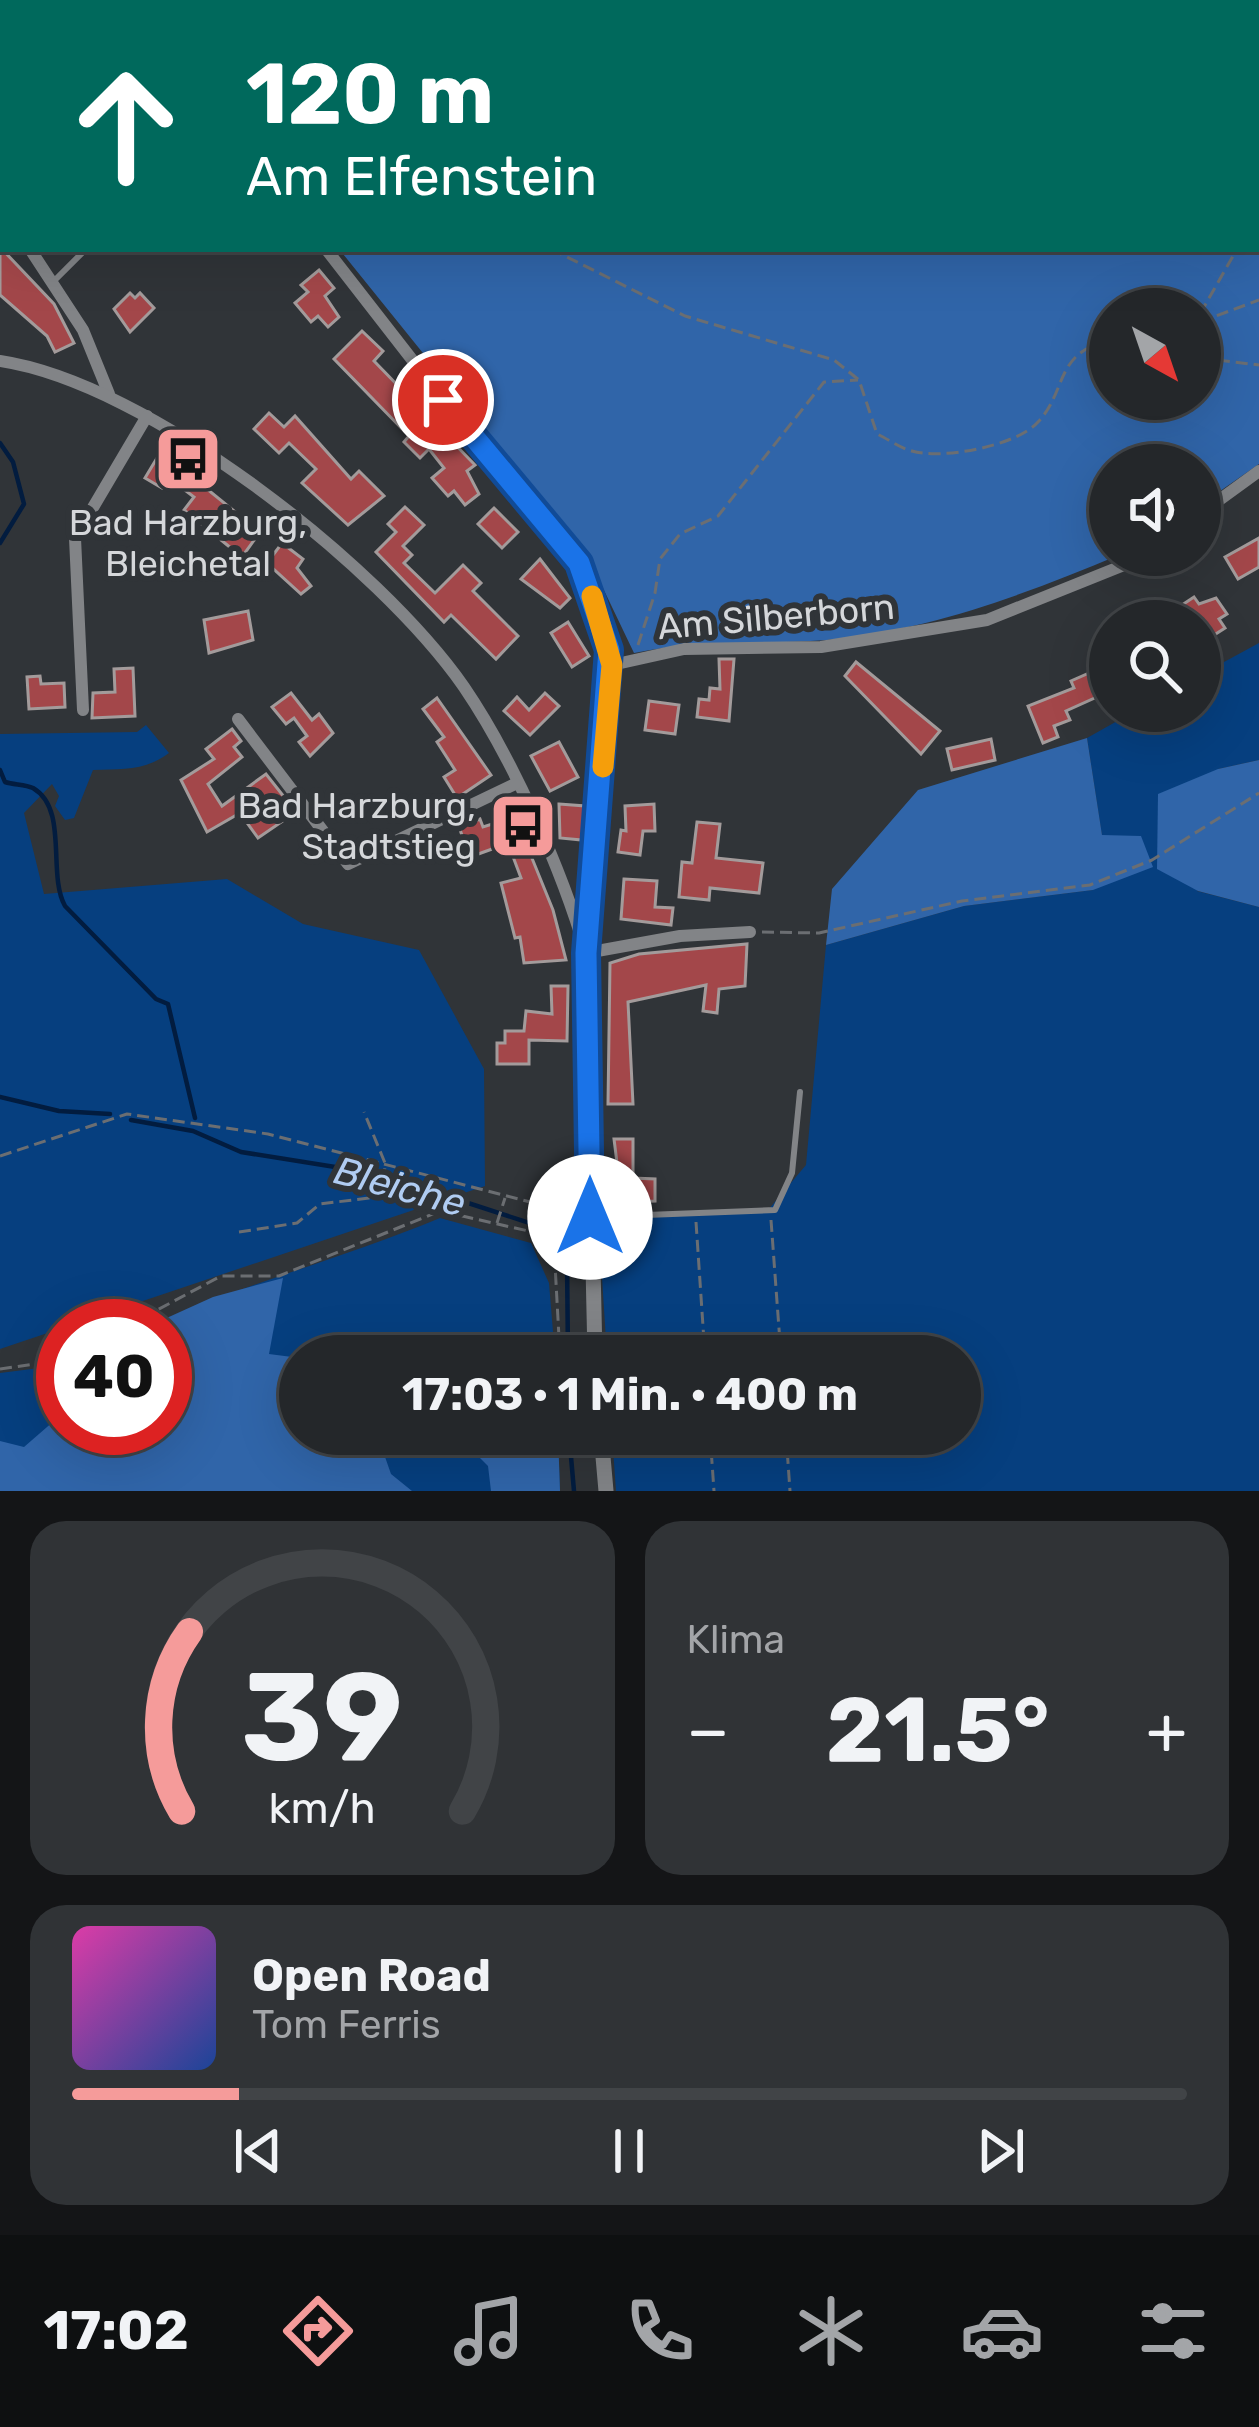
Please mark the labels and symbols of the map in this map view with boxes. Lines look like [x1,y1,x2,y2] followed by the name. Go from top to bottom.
[1089,288,1221,420] north arrow
[392,349,494,451] pin
[153,424,223,494] bus stop icon: Bad Harzburg, Bleichetal
[69,501,307,585] place label: Bad Harzburg, Bleichetal
[656,585,896,648] street label: Am Silberborn
[237,784,476,868] place label: Bad Harzburg, Stadtstieg
[488,791,558,861] bus stop icon: Bad Harzburg, Stadtstieg
[329,1147,471,1227] water label: Bleiche
[527,1154,653,1280] position arrow
[36,1299,192,1455] speed limit sign: 40

